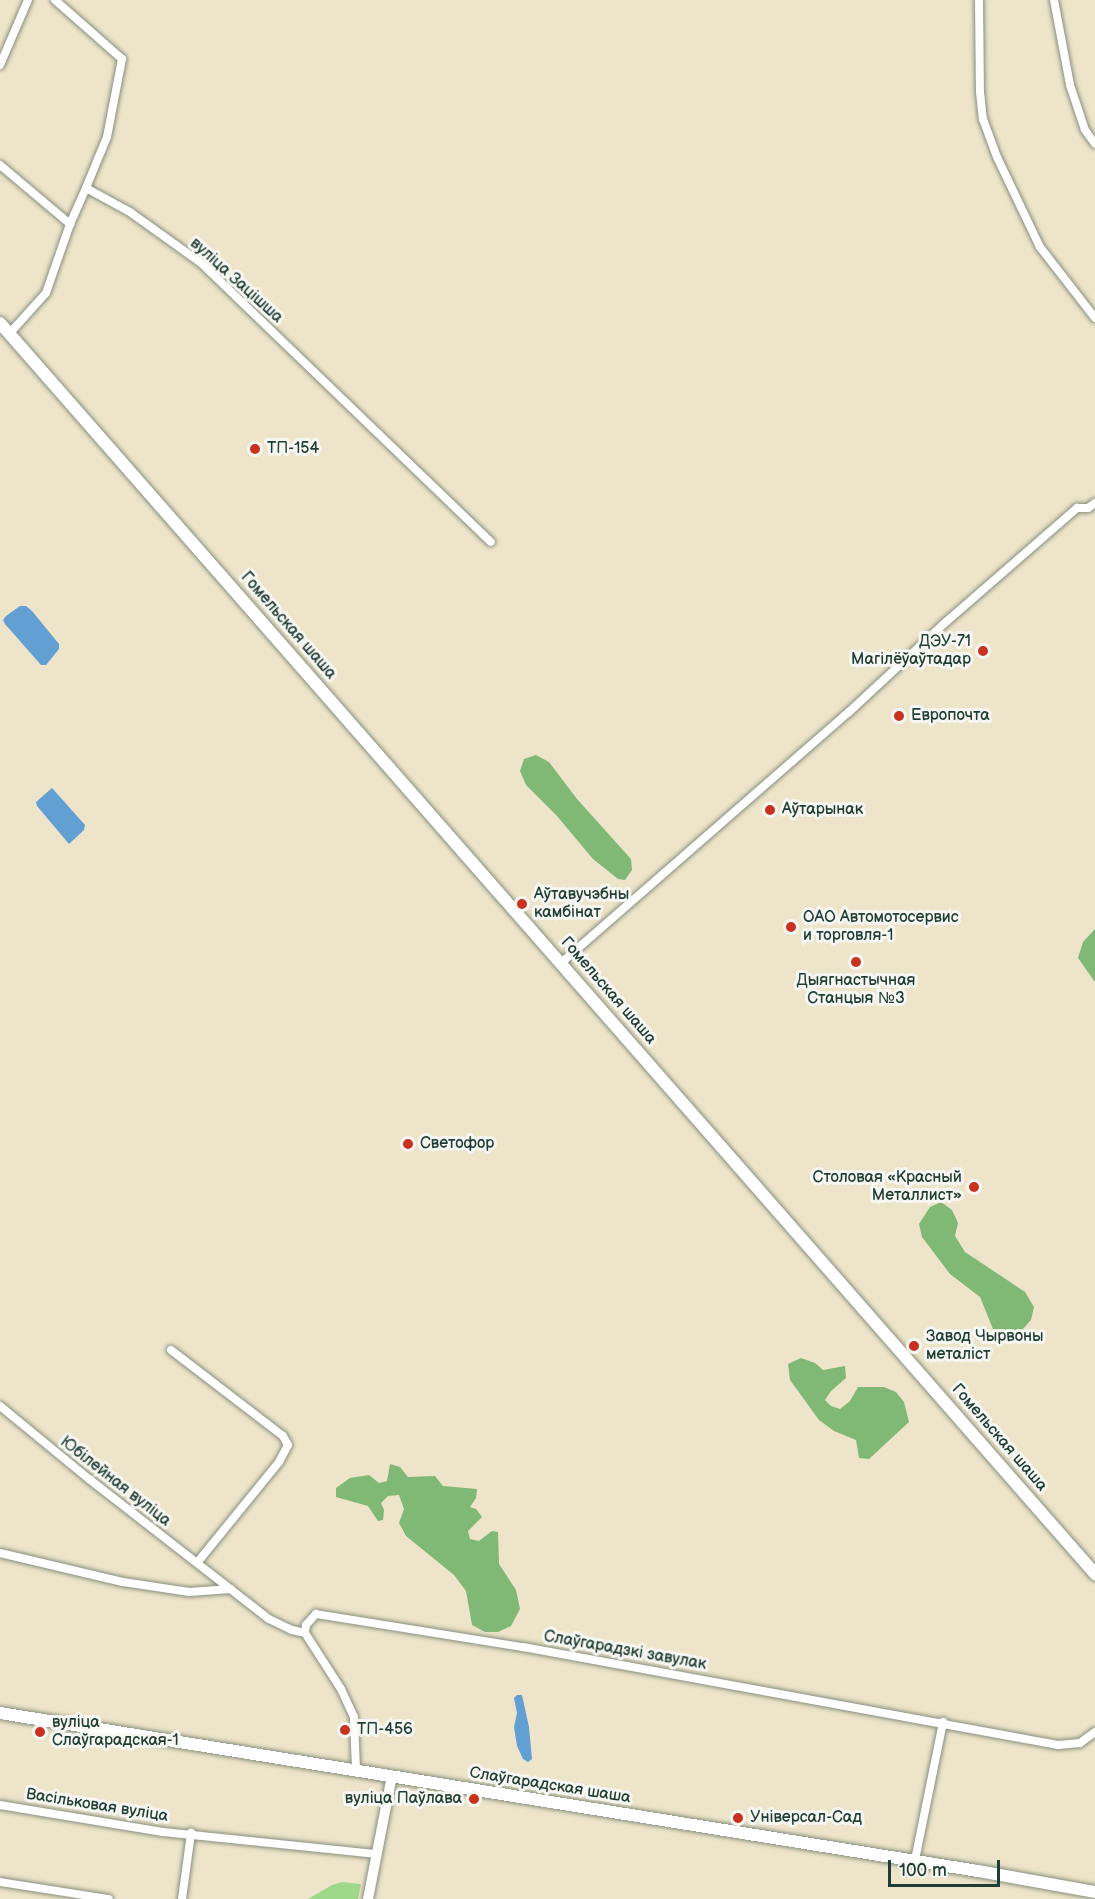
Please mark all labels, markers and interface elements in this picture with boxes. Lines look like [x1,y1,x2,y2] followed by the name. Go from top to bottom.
[186,234,286,328] street label: вуліца Зацішша
[267,439,319,459] place label: ТП-154
[248,442,262,456] marker: ТП-154
[236,568,340,684] street label: Гомельская шаша
[851,632,971,670] place label: ДЭУ-71 Магілёўаўтадар
[976,644,990,658] marker: ДЭУ-71 Магілёўаўтадар
[911,706,990,726] place label: Европочта
[892,709,906,723] marker: Европочта
[782,800,863,820] place label: Аўтарынак
[763,803,777,817] marker: Аўтарынак
[534,885,629,923] place label: Аўтавучэбны камбінат
[515,897,529,911] marker: Аўтавучэбны камбінат
[803,908,959,946] place label: ОАО Автомотосервис и торговля-1
[784,920,798,934] marker: ОАО Автомотосервис и торговля-1
[556,933,660,1049] street label: Гомельская шаша
[849,955,863,969] marker: Дыягнастычная Станцыя №3
[797,971,915,1009] place label: Дыягнастычная Станцыя №3
[420,1134,494,1154] place label: Светофор
[401,1137,415,1151] marker: Светофор
[813,1168,962,1206] place label: Столовая «Красный Металлист»
[967,1180,981,1194] marker: Столовая «Красный Металлист»
[926,1327,1044,1365] place label: Завод Чырвоны металіст
[907,1339,921,1353] marker: Завод Чырвоны металіст
[947,1380,1051,1496] street label: Гомельская шаша
[56,1433,174,1531] street label: Юбілейная вуліца
[542,1627,708,1675] street label: Слаўгарадзкі завулак
[52,1713,179,1751] place label: вуліца Слаўгарадская-1
[357,1720,413,1740] place label: ТП-456
[338,1723,352,1737] marker: ТП-456
[33,1725,47,1739] marker: вуліца Слаўгарадская-1
[468,1764,632,1808] street label: Слаўгарадская шаша
[25,1785,169,1827] street label: Васільковая вуліца
[345,1789,462,1809] place label: вуліца Паўлава
[467,1792,481,1806] marker: вуліца Паўлава
[750,1808,862,1828] place label: Універсал-Сад
[731,1811,745,1825] marker: Універсал-Сад
[891,1848,1004,1886] scale bar
[899,1860,947,1881] text: 100 m

